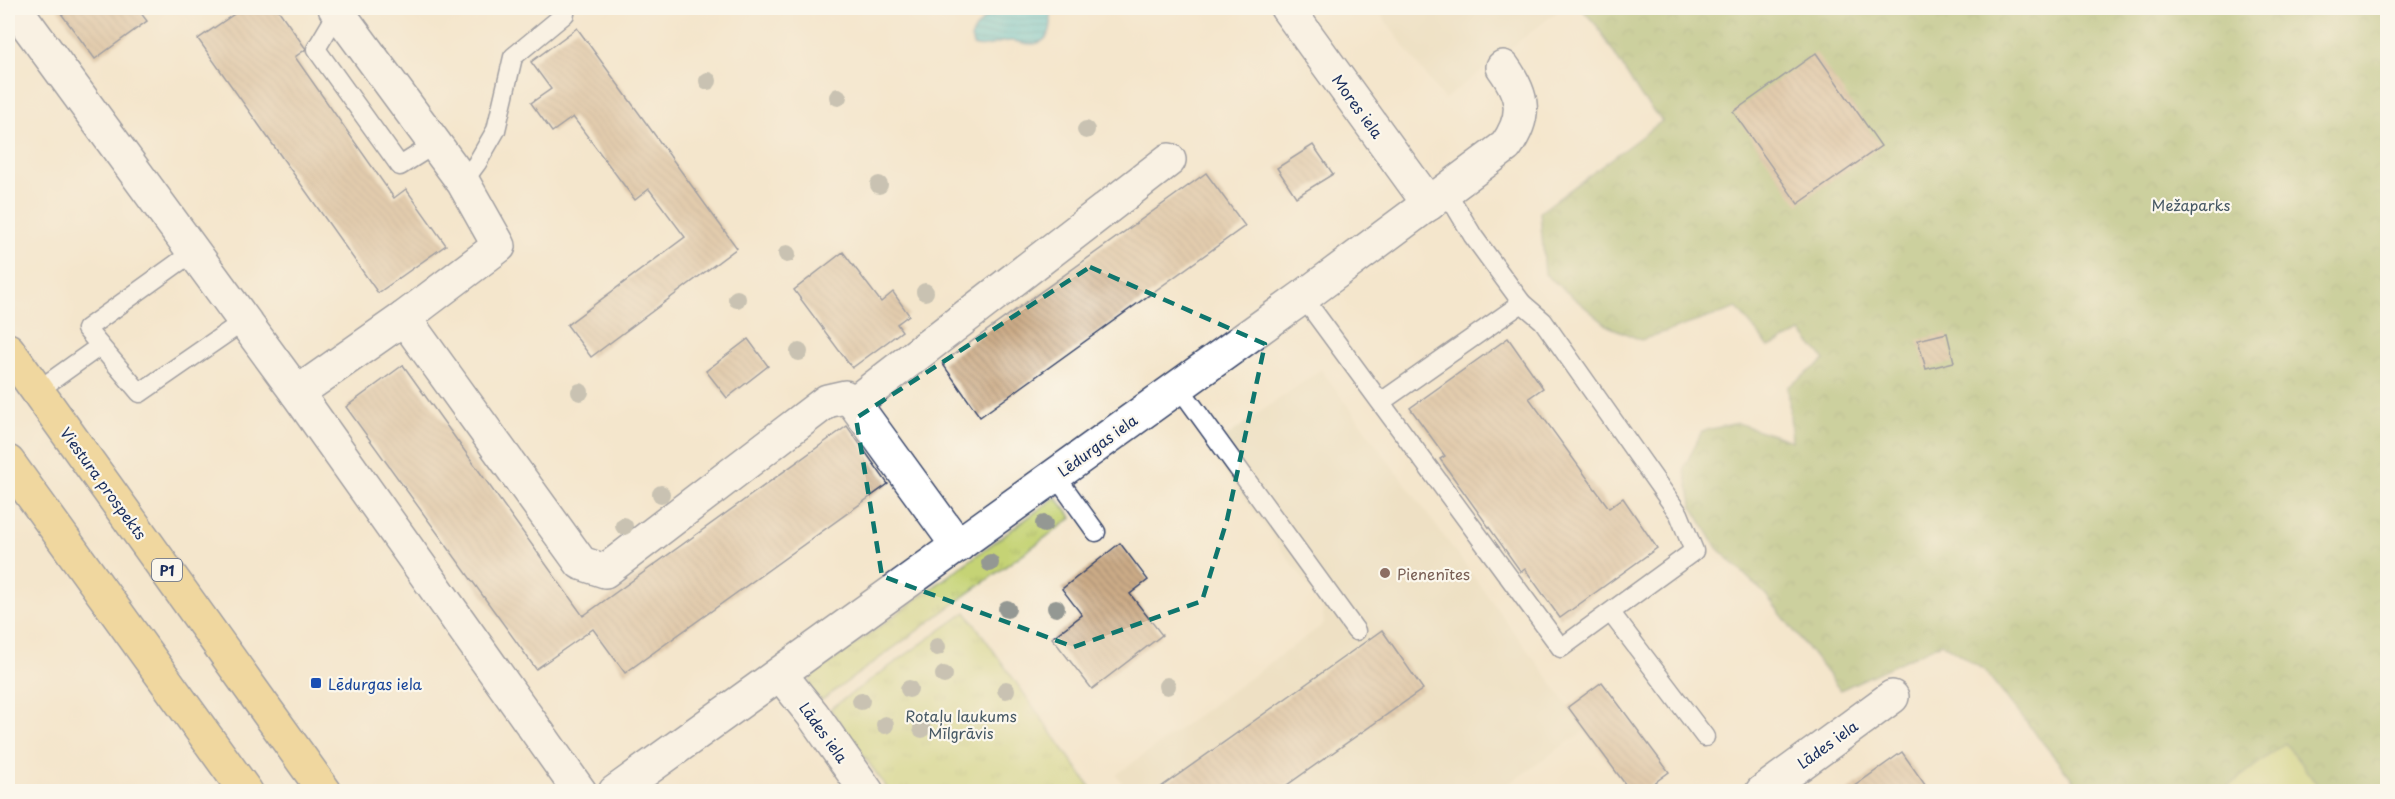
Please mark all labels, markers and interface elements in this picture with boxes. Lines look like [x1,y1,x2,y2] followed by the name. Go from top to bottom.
[1327,69,1389,143] street label: Mores iela
[2152,193,2231,216] park label: Mežaparks
[1052,408,1142,482] street label: Lēdurgas iela
[55,422,153,544] street label: Viestura prospekts
[152,559,182,581] road number: P1
[1397,562,1470,585] place label: Pienenītes
[1378,566,1392,580] marker: Pienenītes
[328,672,422,695] place label: Lēdurgas iela
[309,676,323,690] marker: Lēdurgas iela
[794,697,854,768] street label: Lādes iela
[905,704,1017,744] park label: Rotaļu laukums Mīlgrāvis
[1792,714,1863,774] street label: Lādes iela

